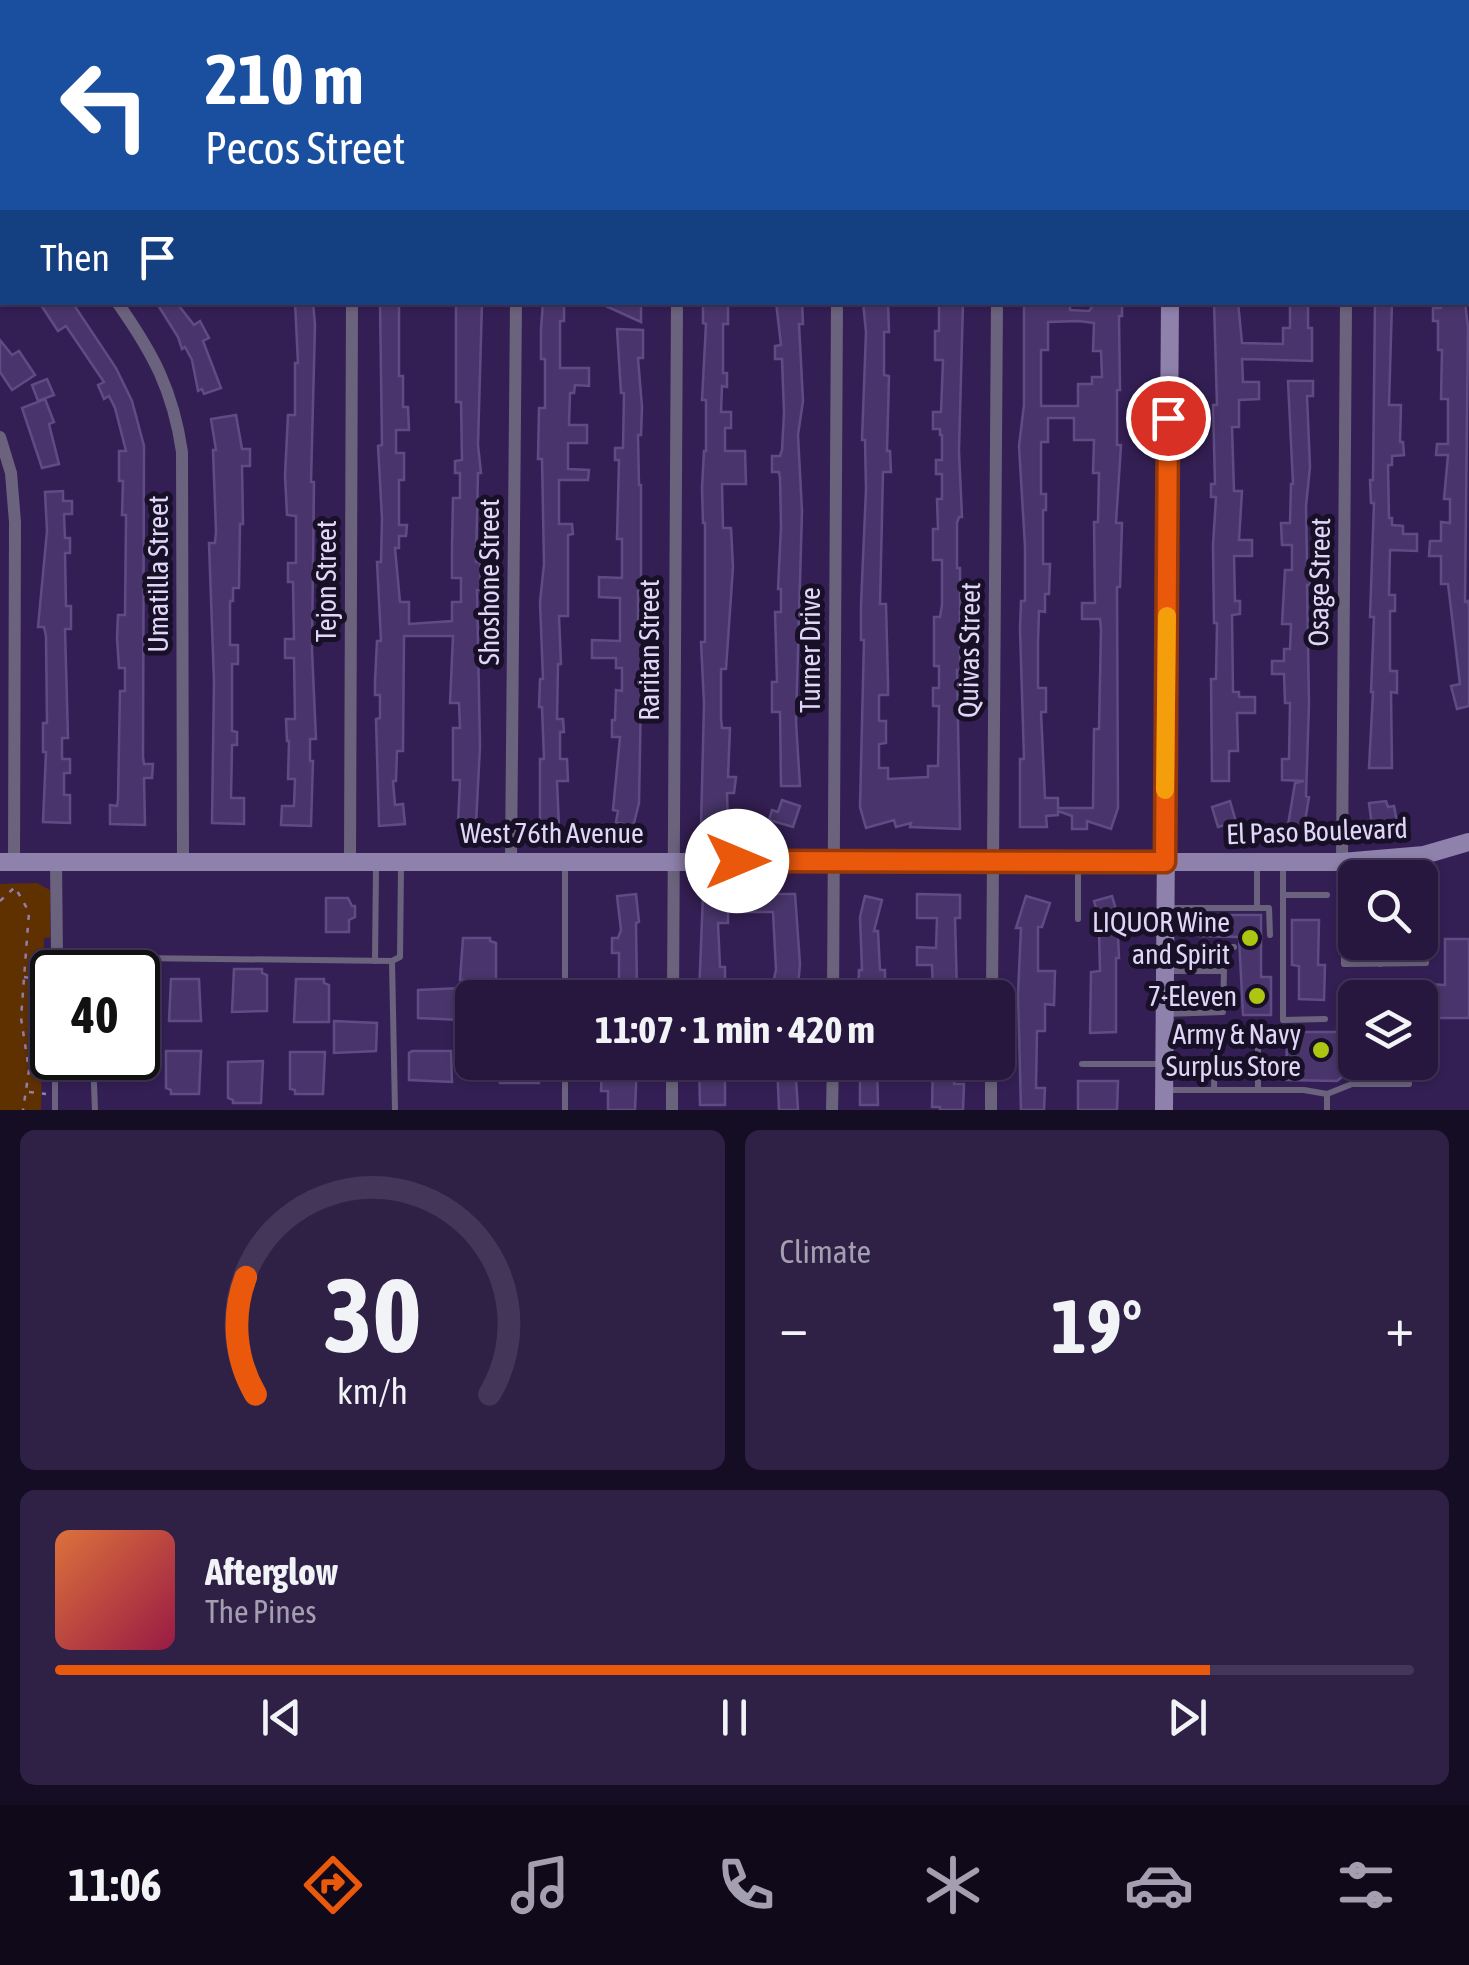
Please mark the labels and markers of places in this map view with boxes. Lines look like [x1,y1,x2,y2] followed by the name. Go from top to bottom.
[1126,376,1211,461] pin
[1092,906,1230,970] place label: LIQUOR Wine and Spirit
[1239,927,1261,949] marker: LIQUOR Wine and Spirit
[1148,980,1237,1012] place label: 7-Eleven
[1246,985,1268,1007] marker: 7-Eleven
[1166,1018,1301,1082] place label: Army & Navy Surplus Store
[1310,1039,1332,1061] marker: Army & Navy Surplus Store

